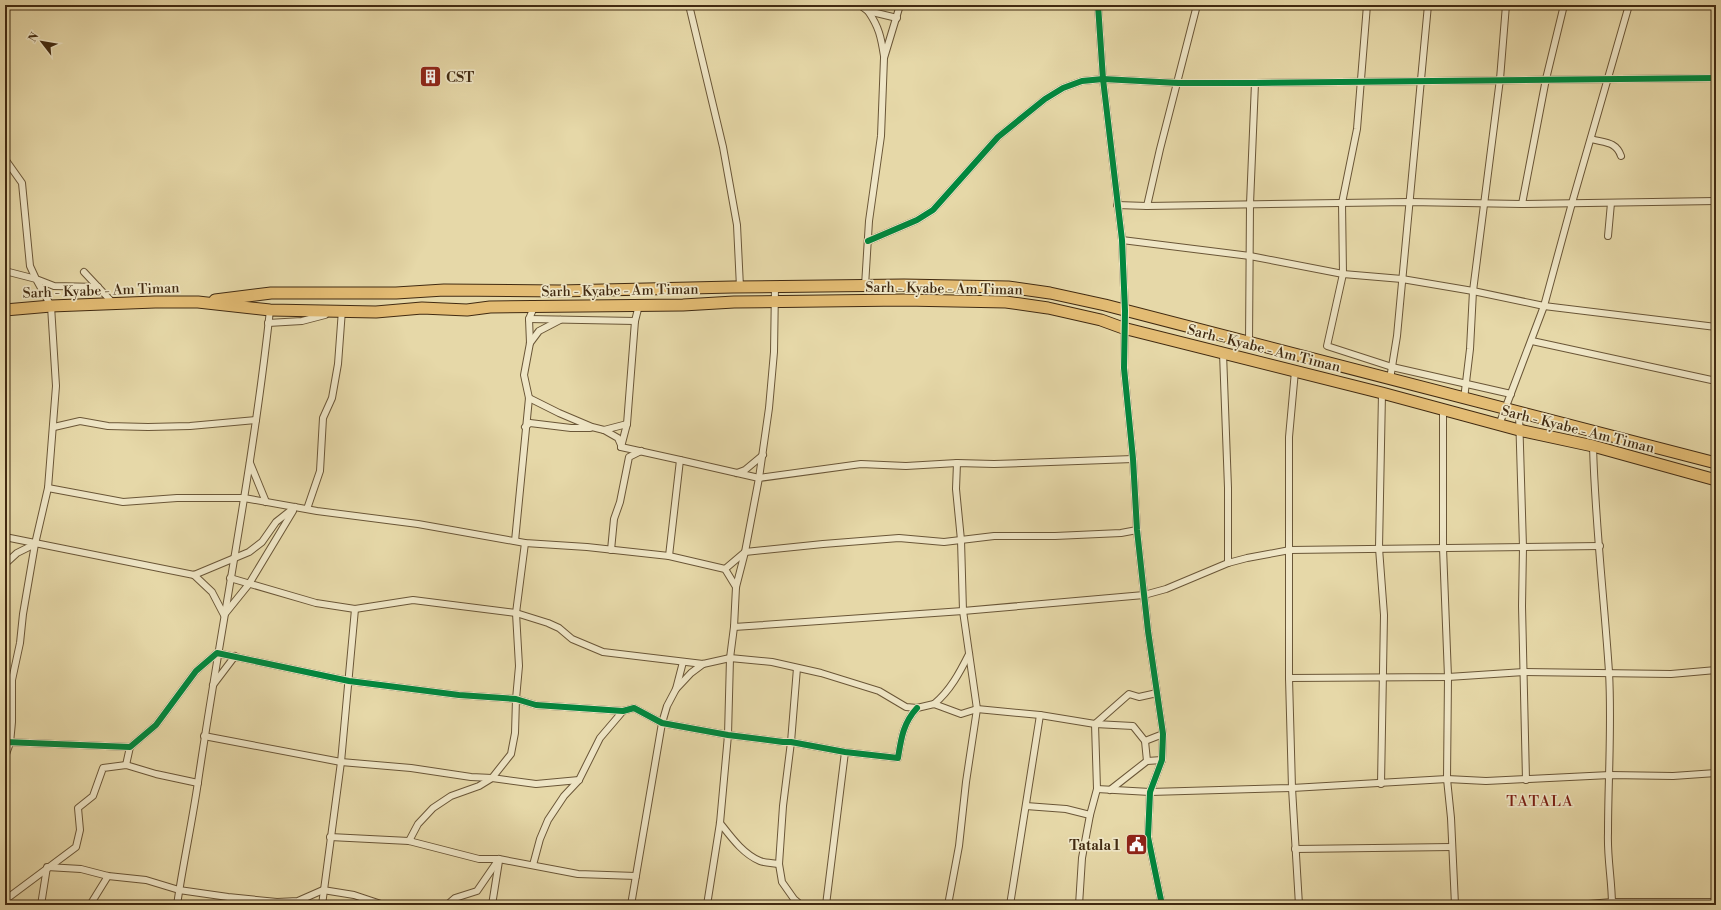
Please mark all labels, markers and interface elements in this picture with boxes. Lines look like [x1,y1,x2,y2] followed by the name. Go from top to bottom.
[22,22,62,62] north arrow
[26,30,43,45] text: N
[418,64,444,90] building icon: CST
[446,69,474,87] place label: CST
[22,279,181,303] street label: Sarh - Kyabe - Am Timan
[865,279,1023,299] street label: Sarh - Kyabe - Am Timan
[541,281,699,301] street label: Sarh - Kyabe - Am Timan
[1185,321,1343,377] street label: Sarh - Kyabe - Am Timan
[1499,402,1657,458] street label: Sarh - Kyabe - Am Timan
[1506,792,1574,811] district label: TATALA
[1123,832,1149,858] public building icon: Tatala 1
[1069,837,1120,855] place label: Tatala 1

